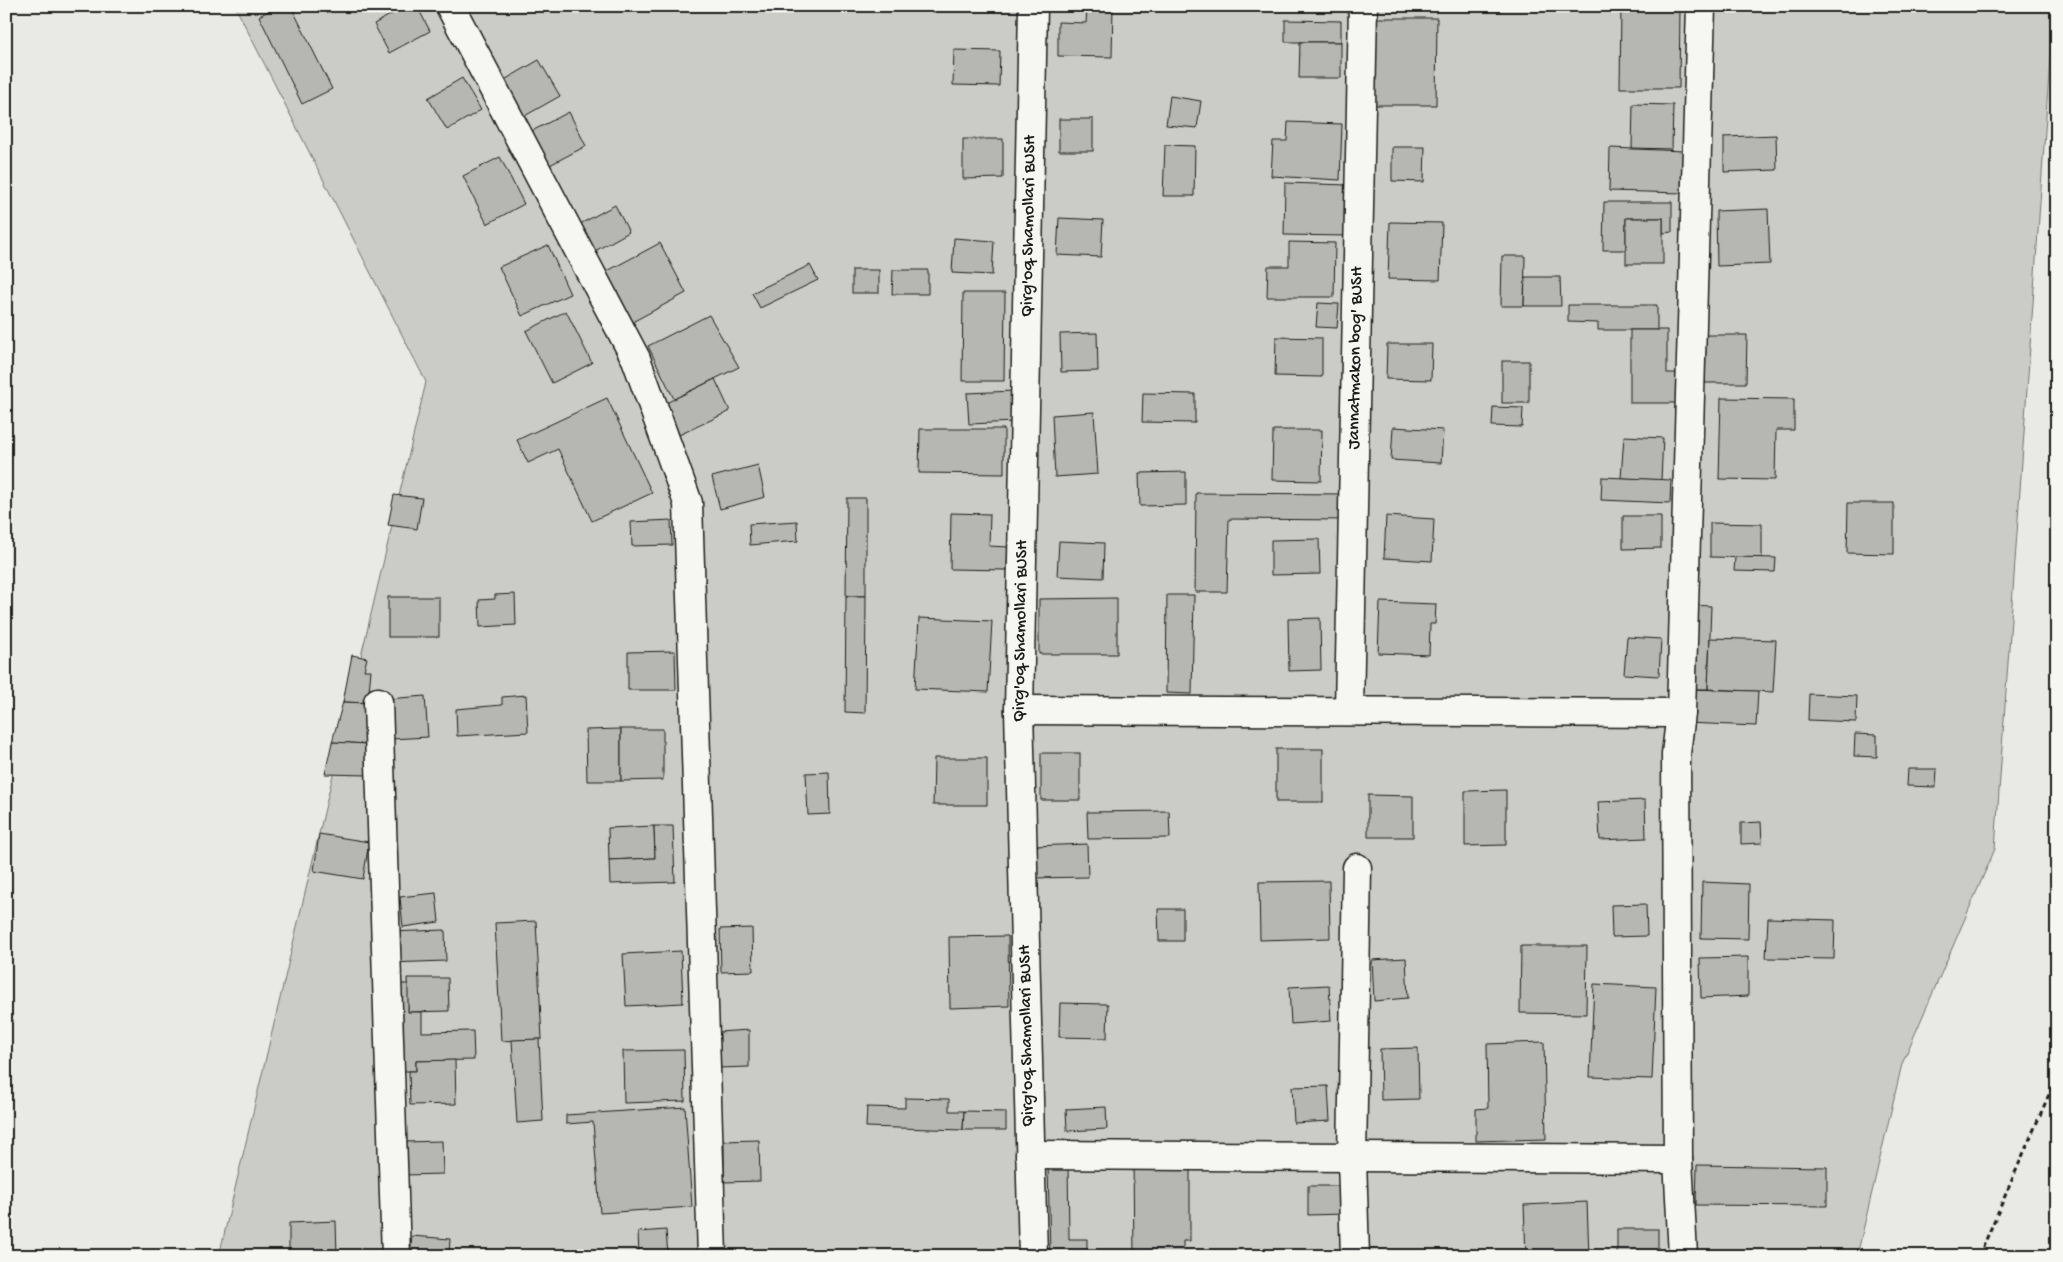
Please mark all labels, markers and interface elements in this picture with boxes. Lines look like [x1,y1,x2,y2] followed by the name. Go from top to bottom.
[1017,134,1041,317] street label: Qirg'oq Shamollari BUSH
[1344,266,1368,450] street label: Jannatmakon bog' BUSH
[1009,539,1033,722] street label: Qirg'oq Shamollari BUSH
[1015,944,1039,1127] street label: Qirg'oq Shamollari BUSH

